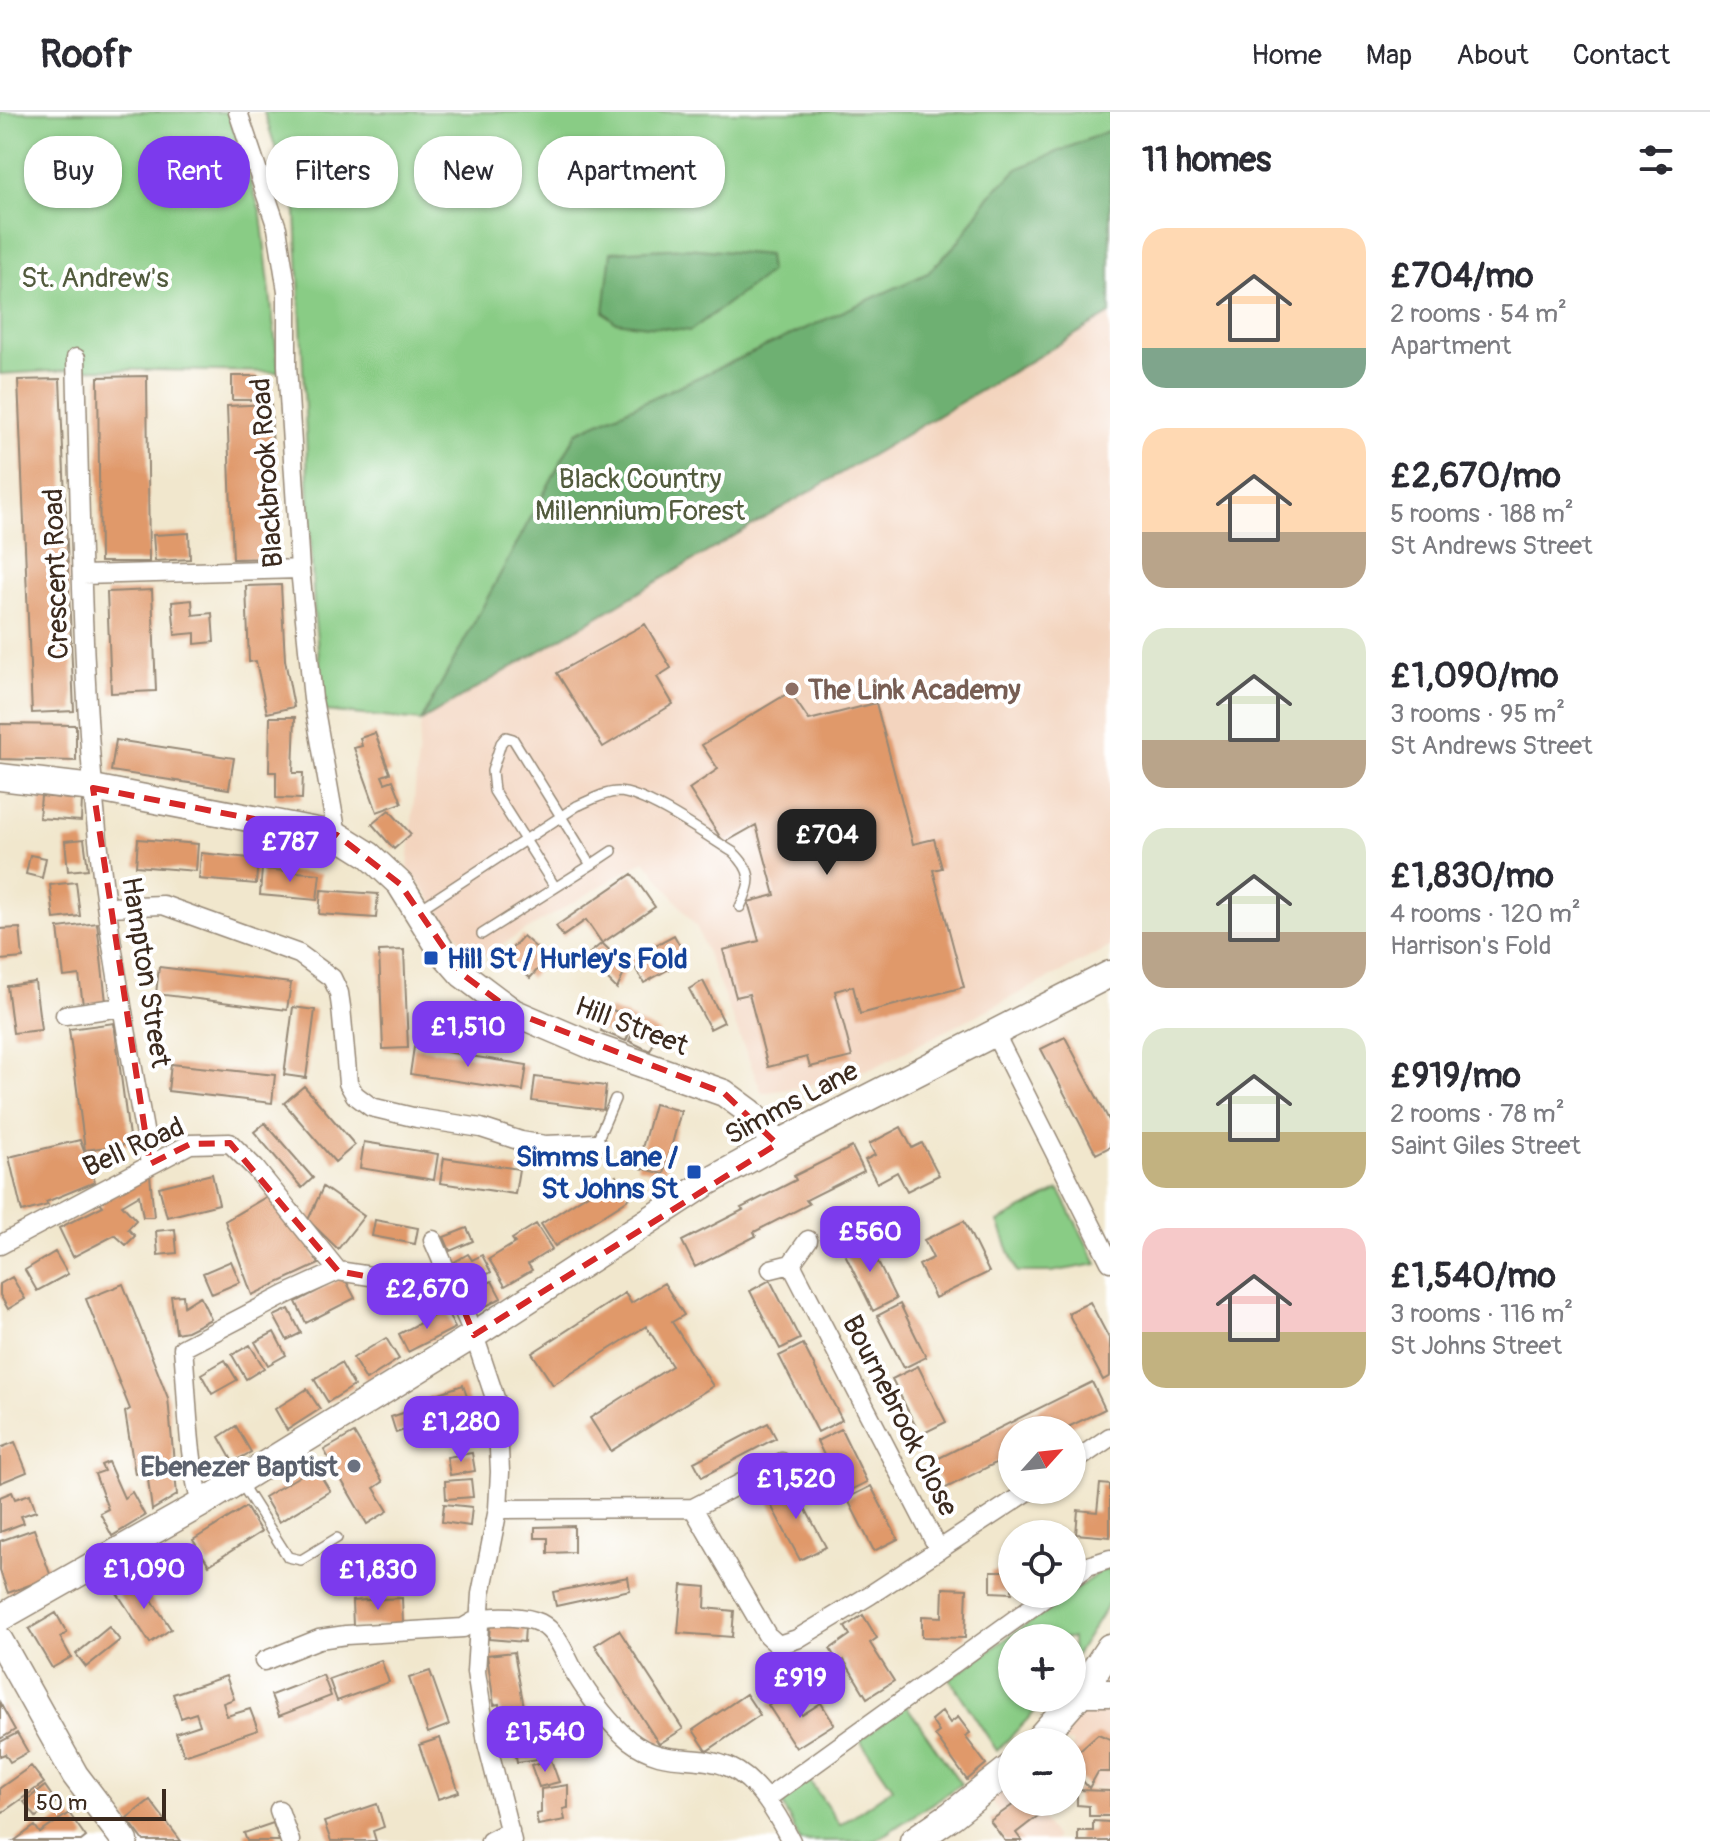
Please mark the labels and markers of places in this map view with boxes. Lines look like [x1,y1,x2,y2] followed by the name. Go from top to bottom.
[807,673,1020,708] place label: The Link Academy
[783,680,801,698] marker: The Link Academy
[780,809,874,877] pin: £704
[243,816,337,884] pin: £787
[447,942,688,977] place label: Hill St / Hurley's Fold
[422,949,440,967] marker: Hill St / Hurley's Fold
[403,1001,533,1069] pin: £1,510
[516,1140,679,1207] place label: Simms Lane / St Johns St
[685,1163,703,1181] marker: Simms Lane / St Johns St
[823,1206,917,1274] pin: £560
[362,1263,492,1331] pin: £2,670
[396,1396,526,1464] pin: £1,280
[140,1450,339,1485] place label: Ebenezer Baptist
[731,1453,861,1521] pin: £1,520
[345,1457,363,1475] marker: Ebenezer Baptist
[79,1543,209,1611] pin: £1,090
[313,1544,443,1612] pin: £1,830
[753,1652,847,1720] pin: £919
[480,1706,610,1774] pin: £1,540

